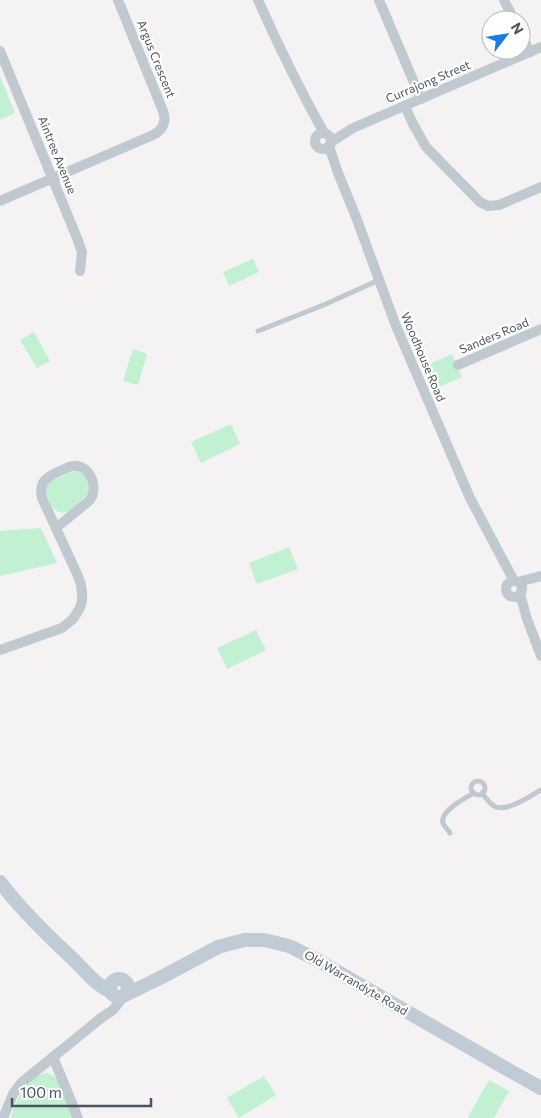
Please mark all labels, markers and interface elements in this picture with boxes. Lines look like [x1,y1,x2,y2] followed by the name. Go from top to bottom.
[481,10,531,60] north arrow
[135,18,179,100] street label: Argus Crescent
[508,19,528,37] text: N
[383,57,472,105] street label: Currajong Street
[36,114,80,196] street label: Aintree Avenue
[399,310,449,403] street label: Woodhouse Road
[457,314,530,356] street label: Sanders Road
[302,947,411,1018] street label: Old Warrandyte Road
[12,1076,151,1108] scale bar
[20,1083,62,1101] text: 100 m

